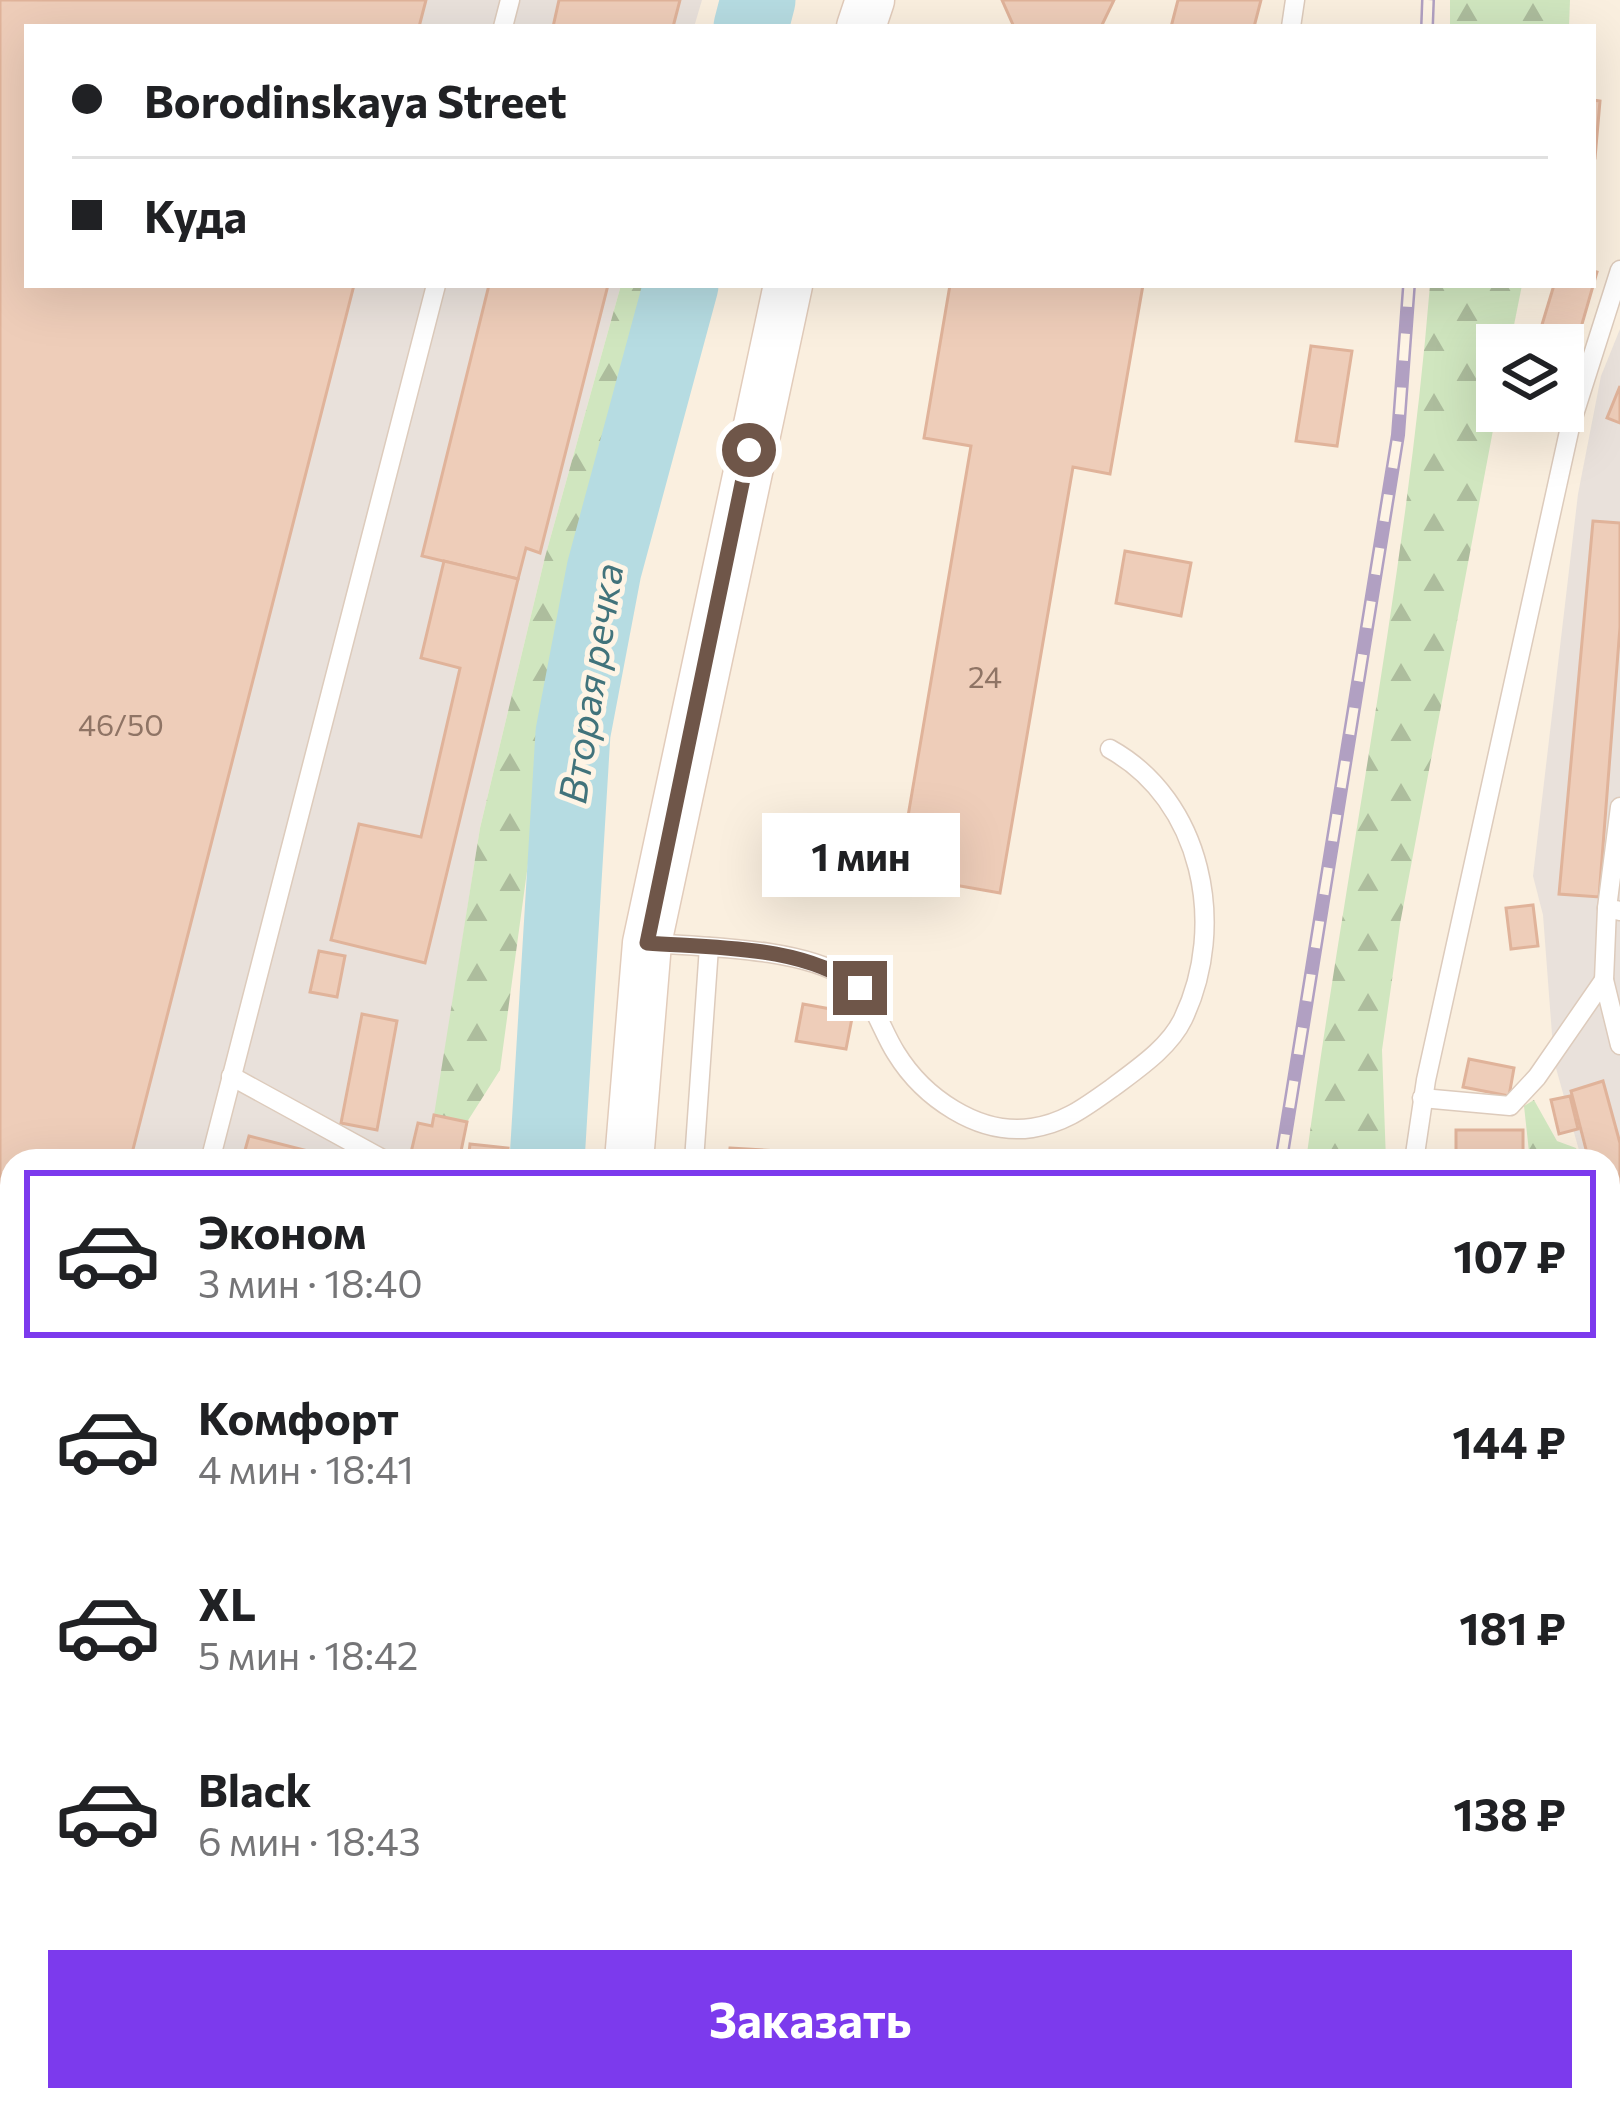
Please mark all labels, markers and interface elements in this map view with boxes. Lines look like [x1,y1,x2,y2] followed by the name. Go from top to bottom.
[144,72,567,127] text: Borodinskaya Street
[144,187,247,242] text: Куда
[1476,324,1584,432] map controls
[1476,324,1584,432] button: layers
[722,423,776,477] route start
[546,559,632,807] water label: Вторая речка
[968,657,1002,694] house number: 24
[78,705,164,742] house number: 46/50
[761,814,959,898] callout: 1 мин
[811,831,911,879] text: 1 мин
[833,961,887,1015] route end
[54,1200,162,1308] icon: car
[198,1203,366,1258] text: Эконом
[1453,1227,1566,1282] text: 107 ₽
[198,1258,423,1306] text: 3 мин · 18:40
[54,1386,162,1494] icon: car
[198,1389,399,1444] text: Комфорт
[1452,1413,1566,1468] text: 144 ₽
[198,1444,414,1492] text: 4 мин · 18:41
[54,1572,162,1680] icon: car
[198,1575,256,1630] text: XL
[1459,1599,1566,1654] text: 181 ₽
[198,1630,418,1678] text: 5 мин · 18:42
[54,1758,162,1866] icon: car
[198,1761,311,1816] text: Black
[1453,1785,1566,1840] text: 138 ₽
[198,1816,421,1864] text: 6 мин · 18:43
[48,1950,1572,2088] button: Заказать

